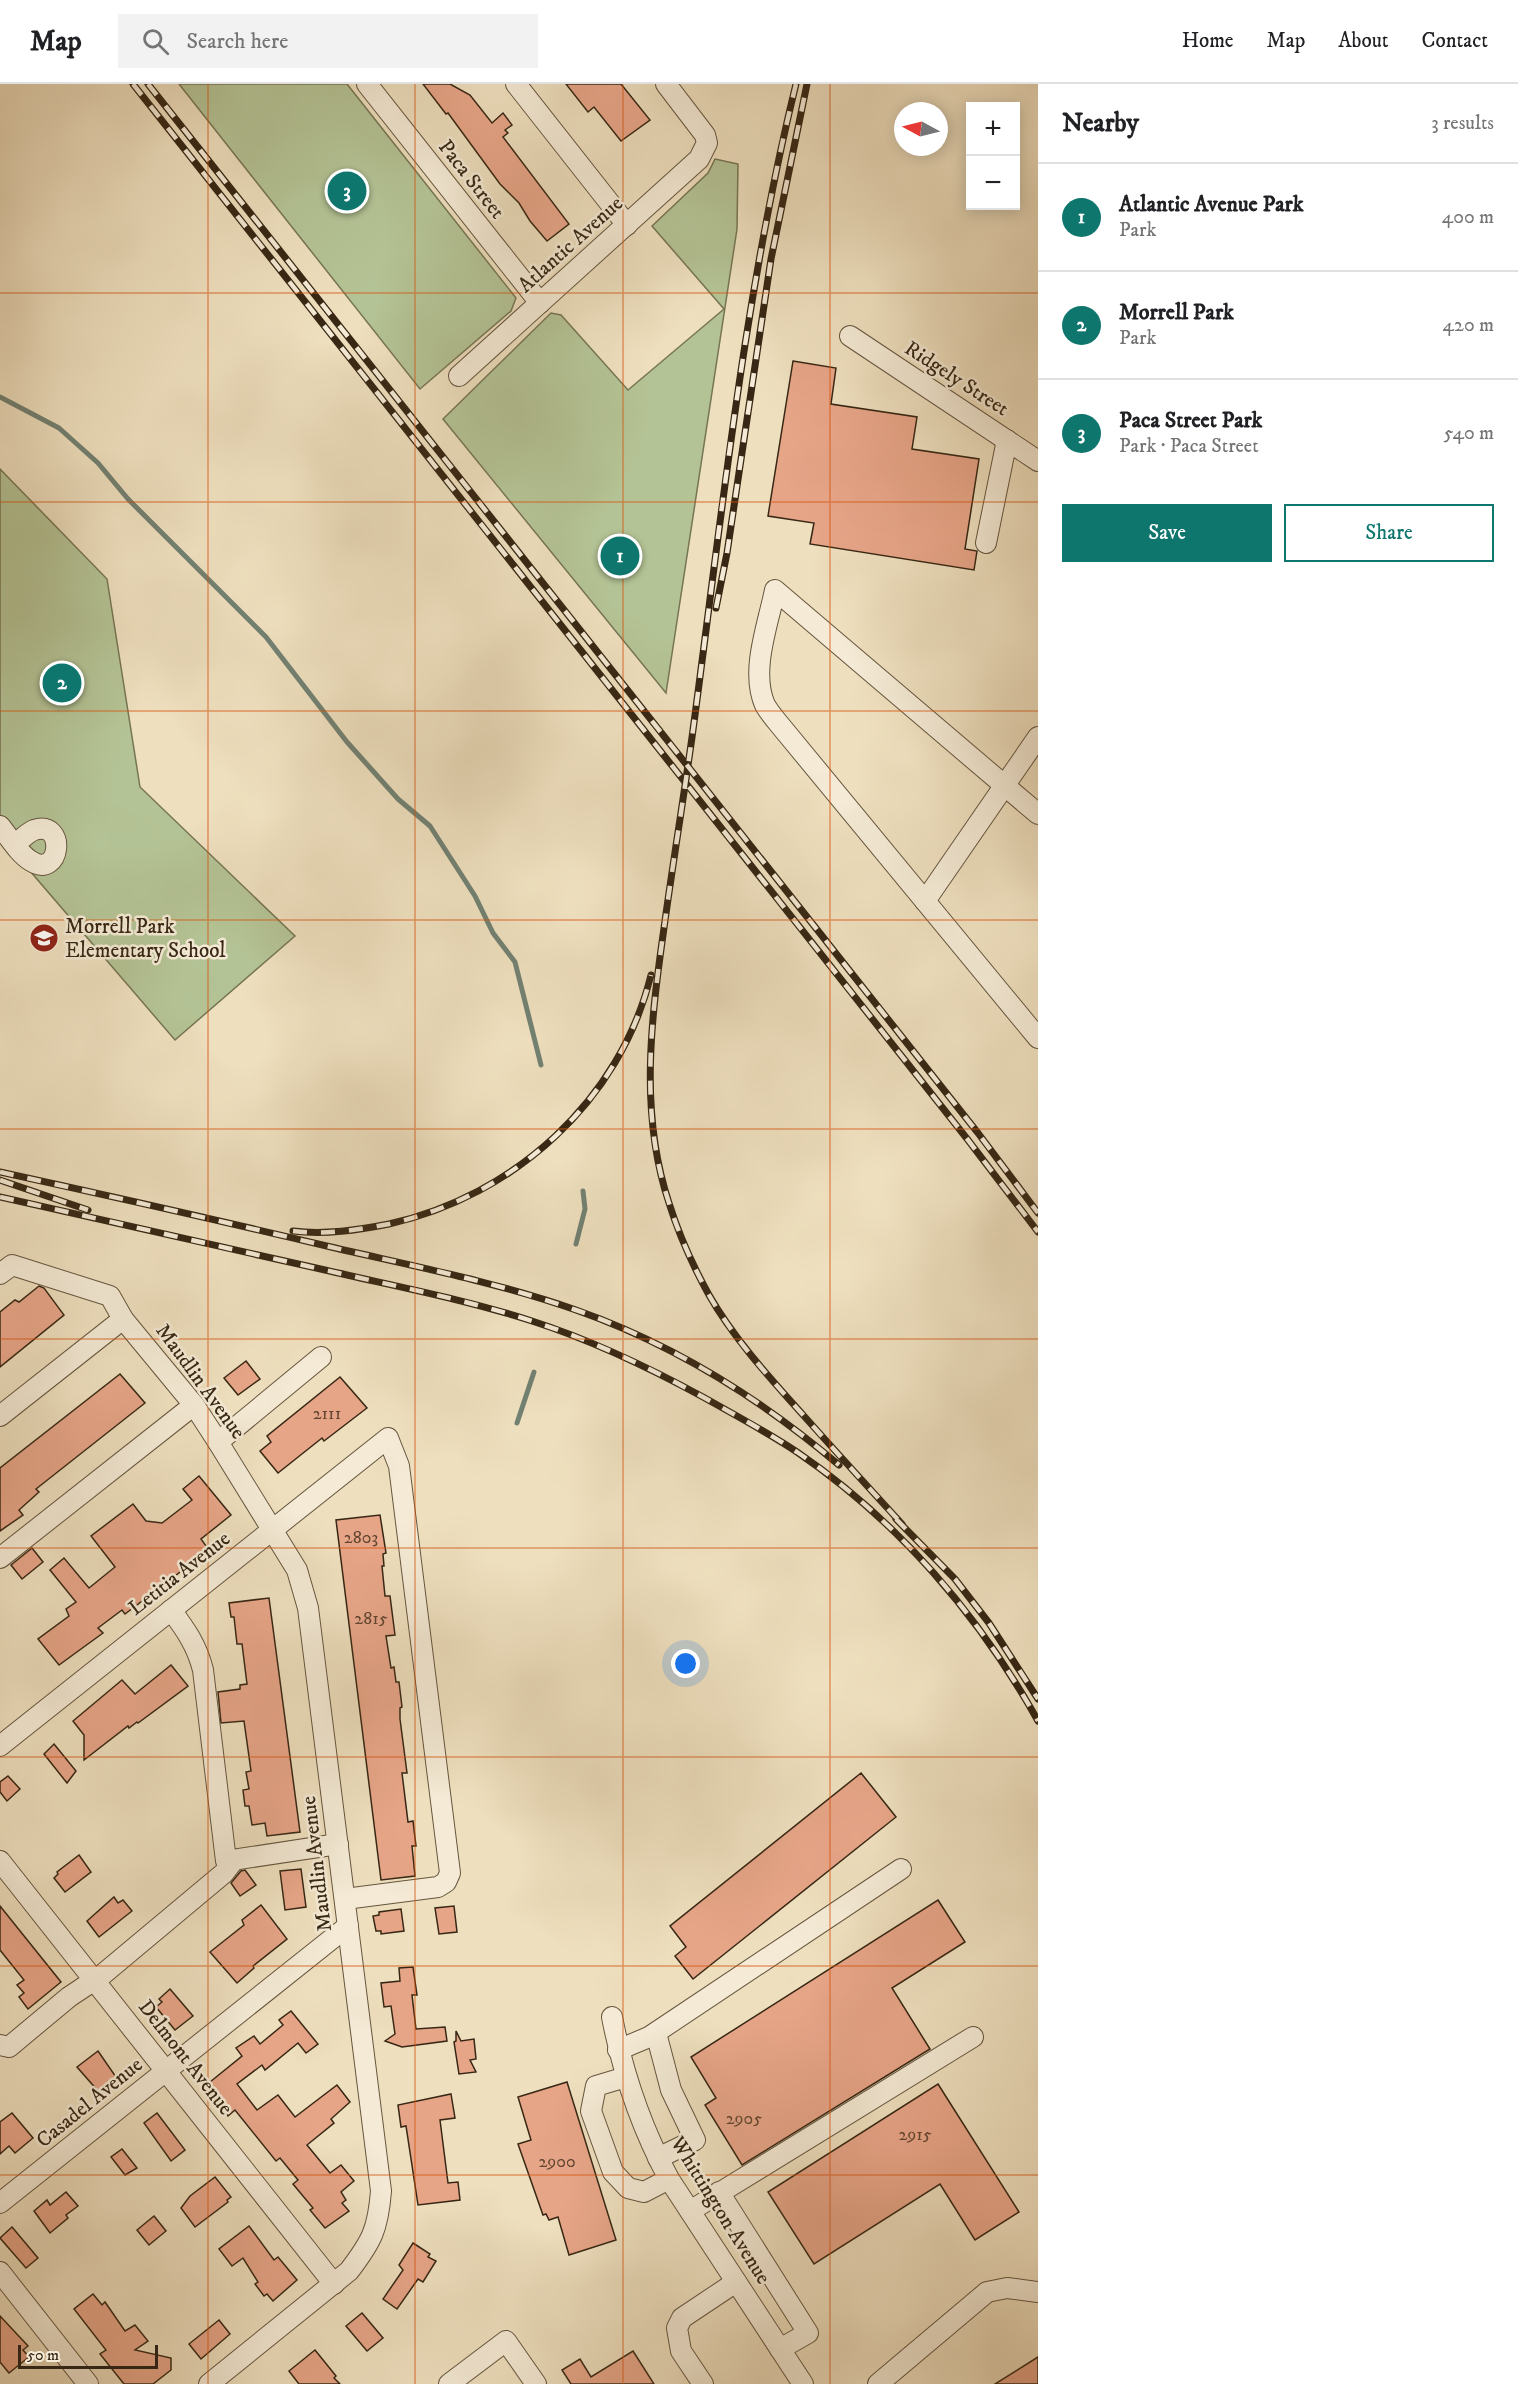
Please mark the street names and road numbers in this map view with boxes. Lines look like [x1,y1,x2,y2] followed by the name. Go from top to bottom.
[432,135,510,225] street label: Paca Street
[513,191,629,299] street label: Atlantic Avenue
[899,336,1014,422] street label: Ridgely Street
[150,1319,251,1445] street label: Maudlin Avenue
[124,1526,236,1622] street label: Letitia Avenue
[296,1794,338,1933] street label: Maudlin Avenue
[132,1995,238,2121] street label: Delmont Avenue
[31,2052,148,2154] street label: Casadel Avenue
[664,2131,776,2289] street label: Whittington Avenue

